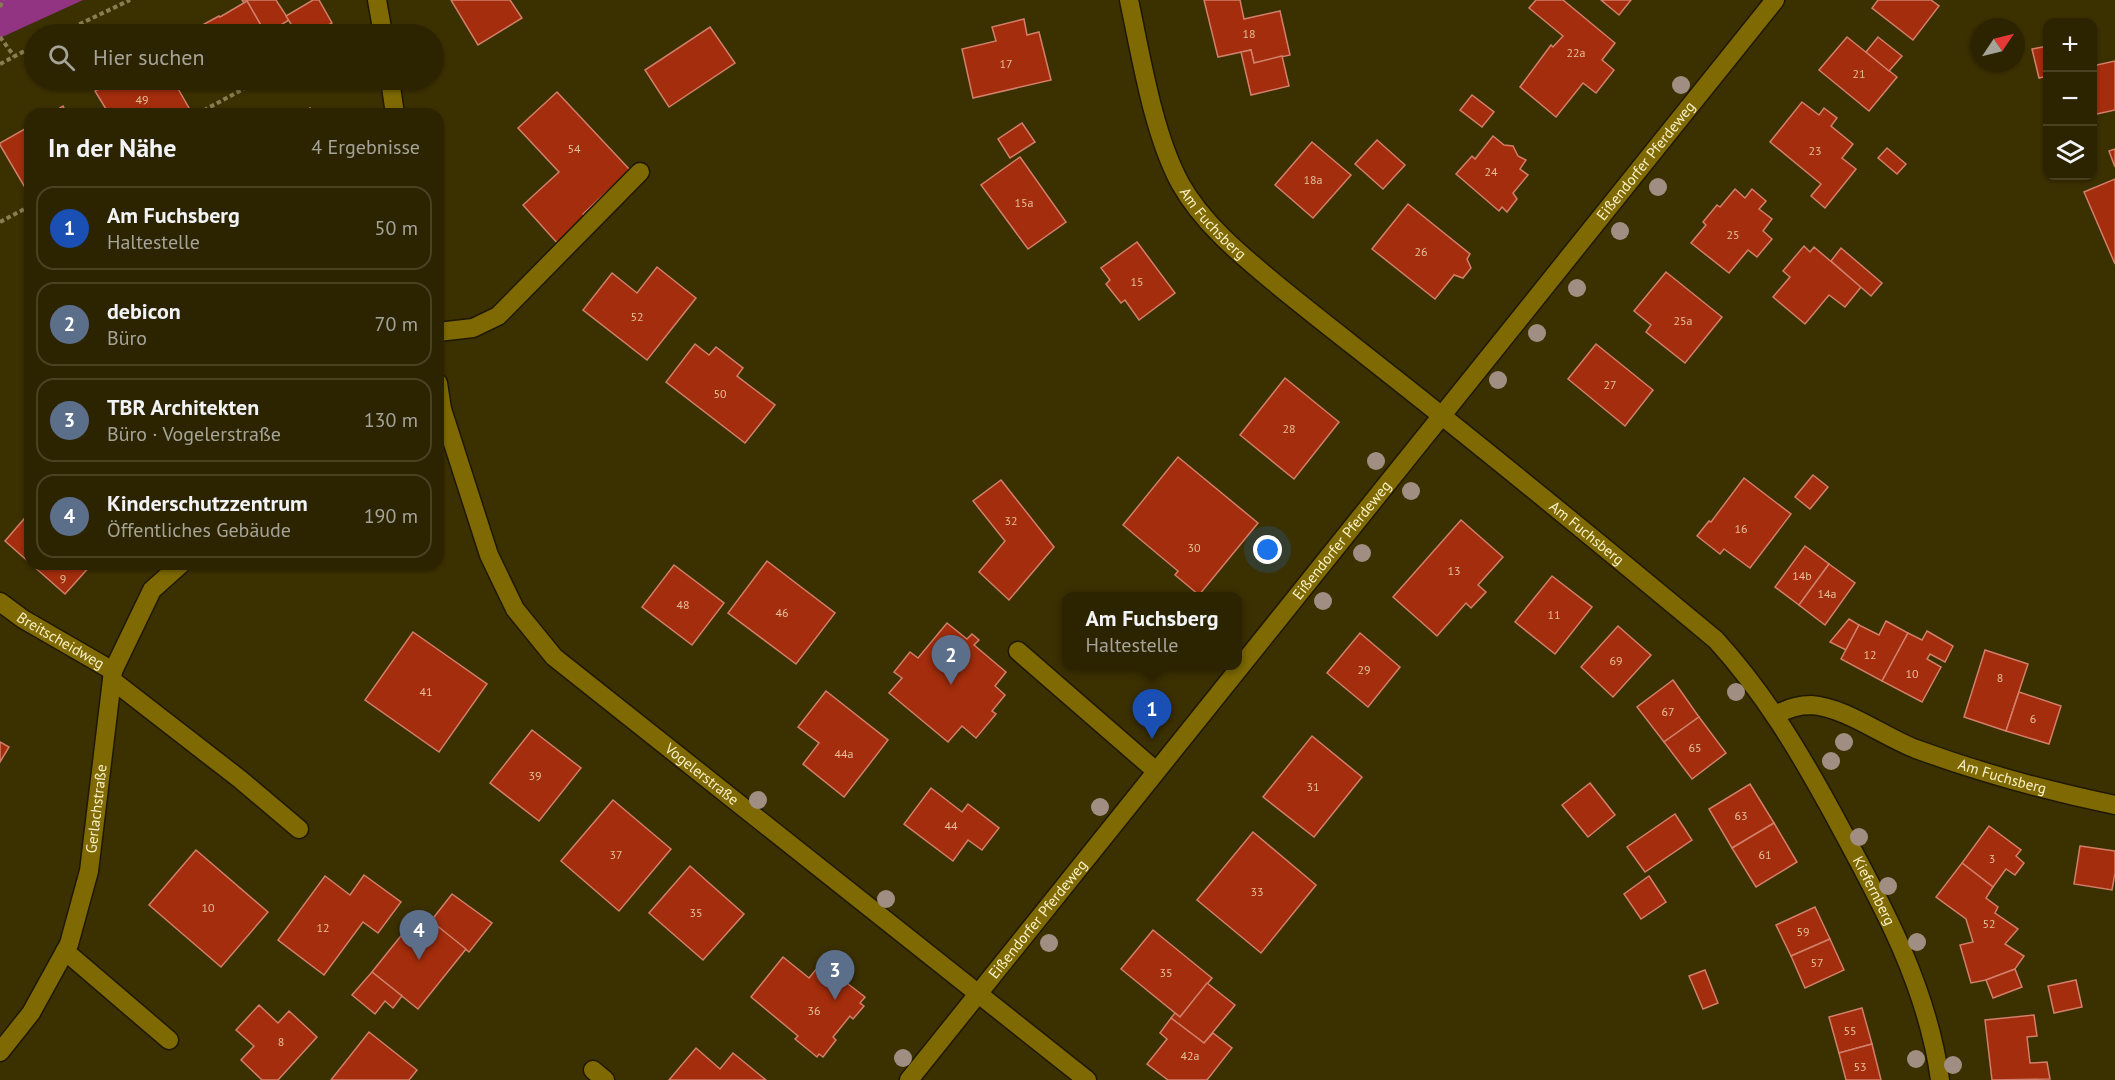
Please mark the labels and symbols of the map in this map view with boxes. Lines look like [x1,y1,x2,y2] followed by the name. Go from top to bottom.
[1971,18,2025,72] north arrow
[1242,26,1256,41] house number: 18
[1566,45,1586,60] house number: 22a
[999,56,1013,71] house number: 17
[1852,66,1866,81] house number: 21
[135,92,149,107] house number: 49
[1592,97,1699,224] street label: Eißendorfer Pferdeweg
[567,141,581,156] house number: 54
[1808,143,1822,158] house number: 23
[1484,164,1498,179] house number: 24
[1303,172,1323,187] house number: 18a
[1176,184,1250,263] street label: Am Fuchsberg
[1014,195,1034,210] house number: 15a
[1726,227,1740,242] house number: 25
[1414,244,1428,259] house number: 26
[1130,274,1144,289] house number: 15
[630,309,644,324] house number: 52
[1673,313,1693,328] house number: 25a
[1603,377,1617,392] house number: 27
[713,386,727,401] house number: 50
[1282,421,1296,436] house number: 28
[1288,476,1395,603] street label: Eißendorfer Pferdeweg
[1546,497,1628,569] street label: Am Fuchsberg
[1004,513,1018,528] house number: 32
[1734,521,1748,536] house number: 16
[1253,535,1282,564] your location
[1187,540,1201,555] house number: 30
[1447,563,1461,578] house number: 13
[1792,568,1812,583] house number: 14b
[60,571,66,586] house number: 9
[1817,586,1837,601] house number: 14a
[676,597,690,612] house number: 48
[775,605,789,620] house number: 46
[1547,607,1561,622] house number: 11
[13,608,108,673] street label: Breitscheidweg
[932,636,970,685] pin: 2
[1863,647,1877,662] house number: 12
[1609,653,1623,668] house number: 69
[1357,662,1371,677] house number: 29
[1905,666,1919,681] house number: 10
[1997,670,2003,685] house number: 8
[419,684,433,699] house number: 41
[1132,690,1172,739] pin: 1
[1661,704,1675,719] house number: 67
[2030,711,2036,726] house number: 6
[660,738,743,809] street label: Vogelerstraße
[1688,740,1702,755] house number: 65
[834,746,854,761] house number: 44a
[1956,754,2049,798] street label: Am Fuchsberg
[81,763,111,854] street label: Gerlachstraße
[528,768,542,783] house number: 39
[1306,779,1320,794] house number: 31
[1734,808,1748,823] house number: 63
[944,818,958,833] house number: 44
[609,847,623,862] house number: 37
[1758,847,1772,862] house number: 61
[1989,851,1995,866] house number: 3
[1849,853,1900,928] street label: Kiefernberg
[984,856,1091,982] street label: Eißendorfer Pferdeweg
[1250,884,1264,899] house number: 33
[201,900,215,915] house number: 10
[689,905,703,920] house number: 35
[400,910,438,960] pin: 4
[1982,916,1996,931] house number: 52
[316,920,330,935] house number: 12
[1796,924,1810,939] house number: 59
[816,950,854,1000] pin: 3
[1810,955,1824,970] house number: 57
[1159,965,1173,980] house number: 35
[807,1003,821,1018] house number: 36
[1843,1023,1857,1038] house number: 55
[278,1034,284,1049] house number: 8
[1180,1048,1200,1063] house number: 42a
[1853,1059,1867,1074] house number: 53

